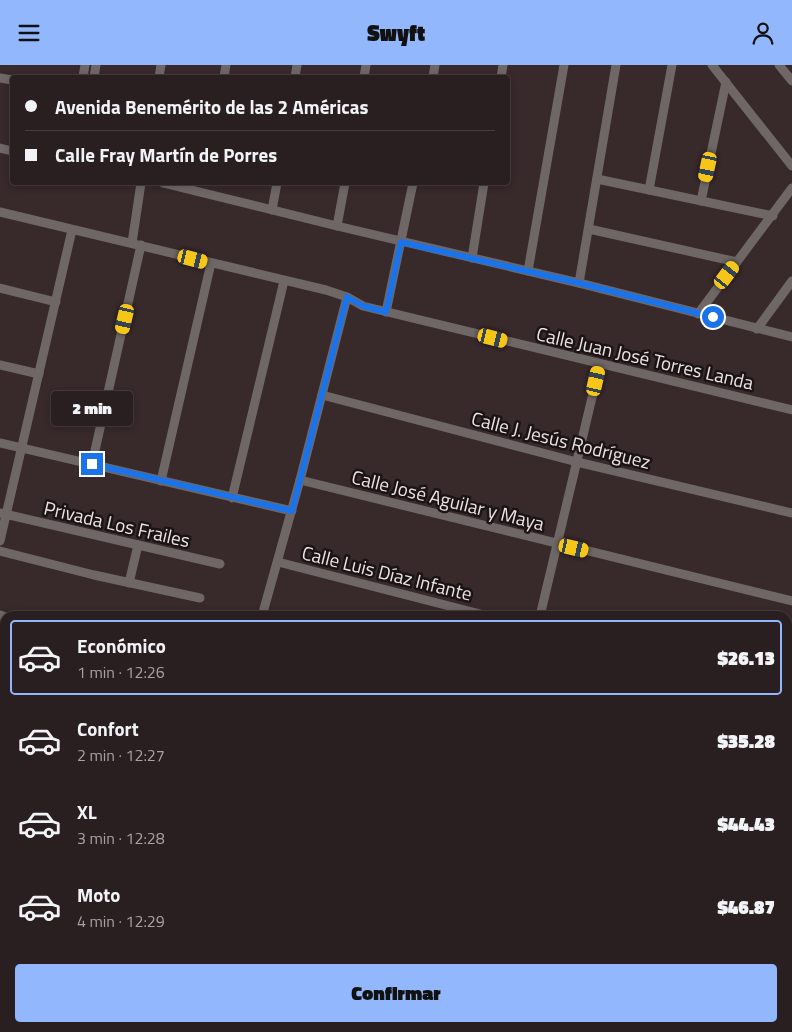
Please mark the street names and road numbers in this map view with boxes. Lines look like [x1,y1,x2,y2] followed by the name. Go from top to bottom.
[534,318,757,397] street label: Calle Juan José Torres Landa
[469,403,654,476] street label: Calle J. Jesús Rodríguez
[349,462,548,538] street label: Calle José Aguilar y Maya
[41,493,193,554] street label: Privada Los Frailes
[299,537,475,608] street label: Calle Luis Díaz Infante

